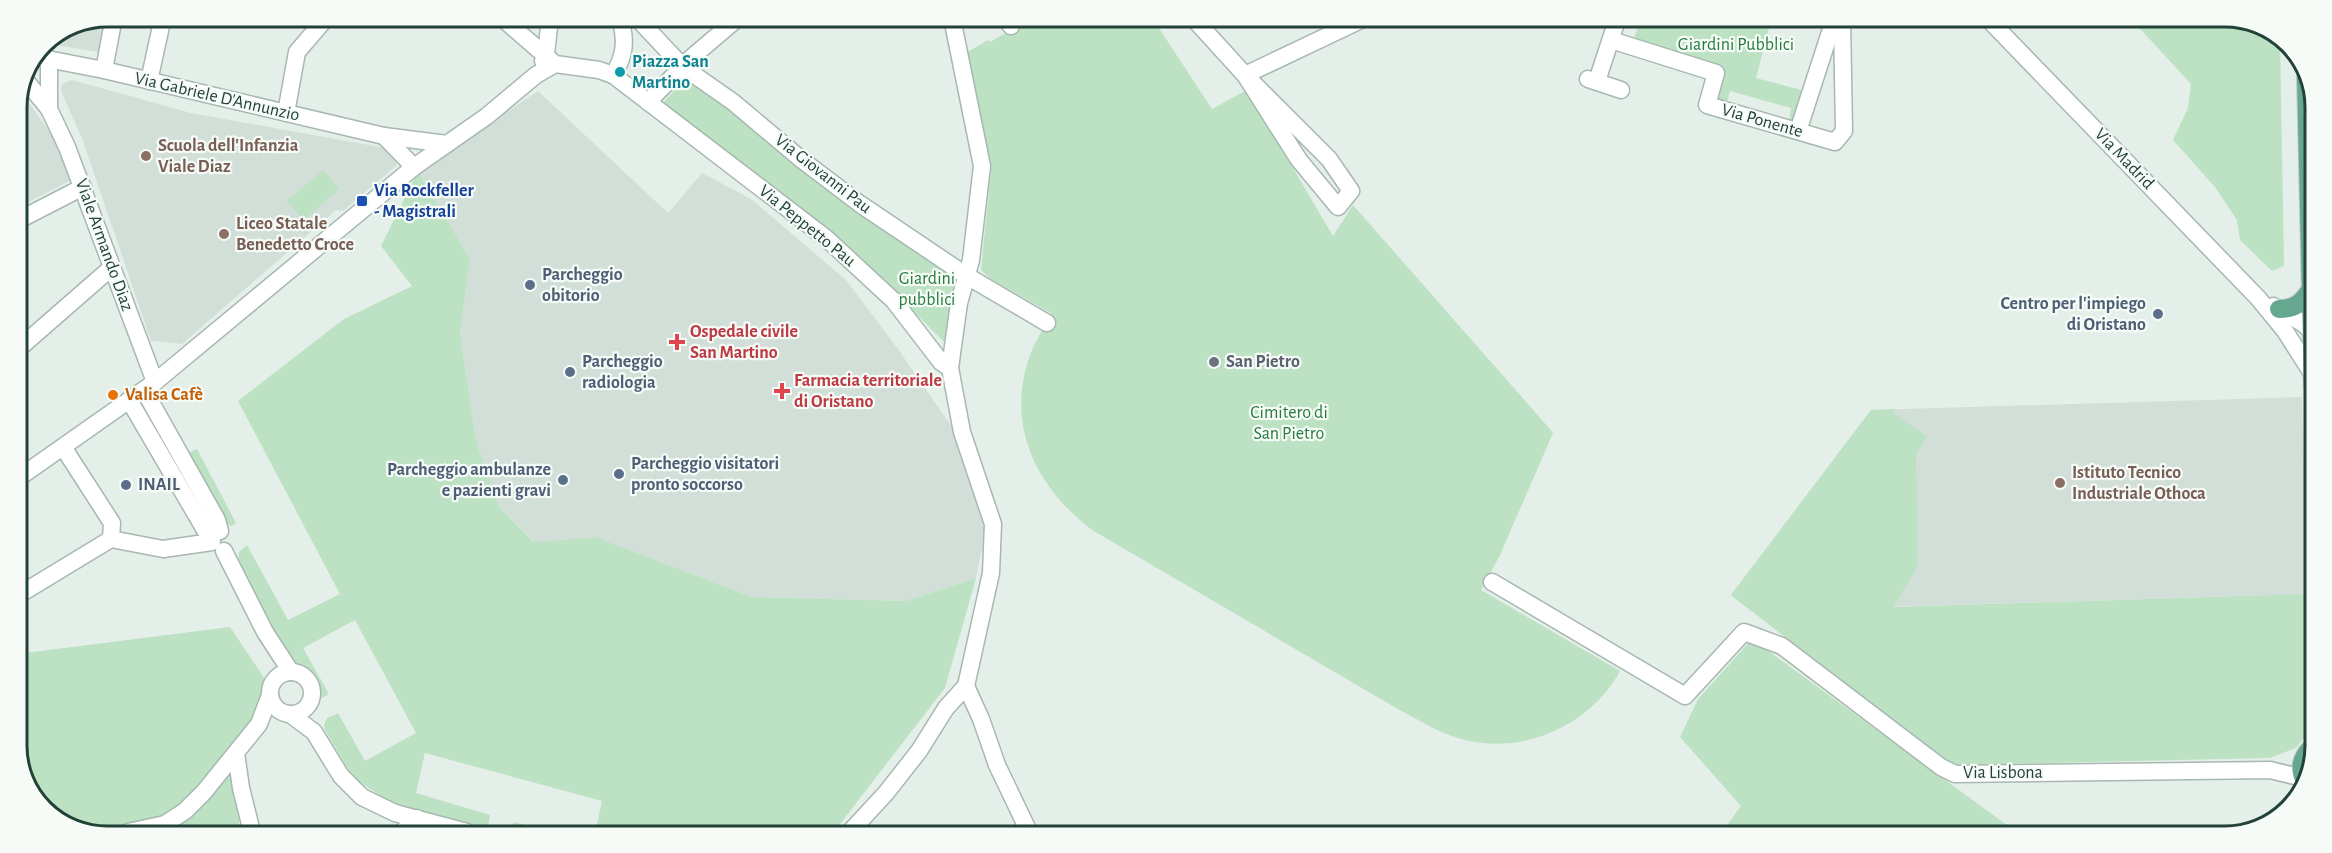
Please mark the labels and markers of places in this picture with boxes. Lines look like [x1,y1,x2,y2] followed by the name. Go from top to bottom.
[632,53,709,92] place label: Piazza San Martino
[613,65,627,79] marker: Piazza San Martino
[158,137,299,176] place label: Scuola dell'Infanzia Viale Diaz
[139,149,153,163] marker: Scuola dell'Infanzia Viale Diaz
[374,182,474,221] place label: Via Rockfeller - Magistrali
[355,194,369,208] marker: Via Rockfeller - Magistrali
[236,215,354,254] place label: Liceo Statale Benedetto Croce
[217,227,231,241] marker: Liceo Statale Benedetto Croce
[542,266,623,305] place label: Parcheggio obitorio
[523,278,537,292] marker: Parcheggio obitorio
[2000,295,2146,334] place label: Centro per l'impiego di Oristano
[2151,307,2165,321] marker: Centro per l'impiego di Oristano
[690,323,798,362] place label: Ospedale civile San Martino
[668,333,686,351] marker: Ospedale civile San Martino
[582,353,663,392] place label: Parcheggio radiologia
[1226,353,1300,371] place label: San Pietro
[1207,355,1221,369] marker: San Pietro
[563,365,577,379] marker: Parcheggio radiologia
[794,372,942,411] place label: Farmacia territoriale di Oristano
[775,384,789,398] marker: Farmacia territoriale di Oristano
[125,386,203,404] place label: Valisa Cafè
[106,388,120,402] marker: Valisa Cafè
[631,455,779,494] place label: Parcheggio visitatori pronto soccorso
[387,461,551,500] place label: Parcheggio ambulanze e pazienti gravi
[2072,464,2206,503] place label: Istituto Tecnico Industriale Othoca
[612,467,626,481] marker: Parcheggio visitatori pronto soccorso
[556,473,570,487] marker: Parcheggio ambulanze e pazienti gravi
[138,476,180,494] place label: INAIL
[2053,476,2067,490] marker: Istituto Tecnico Industriale Othoca
[119,478,133,492] marker: INAIL

